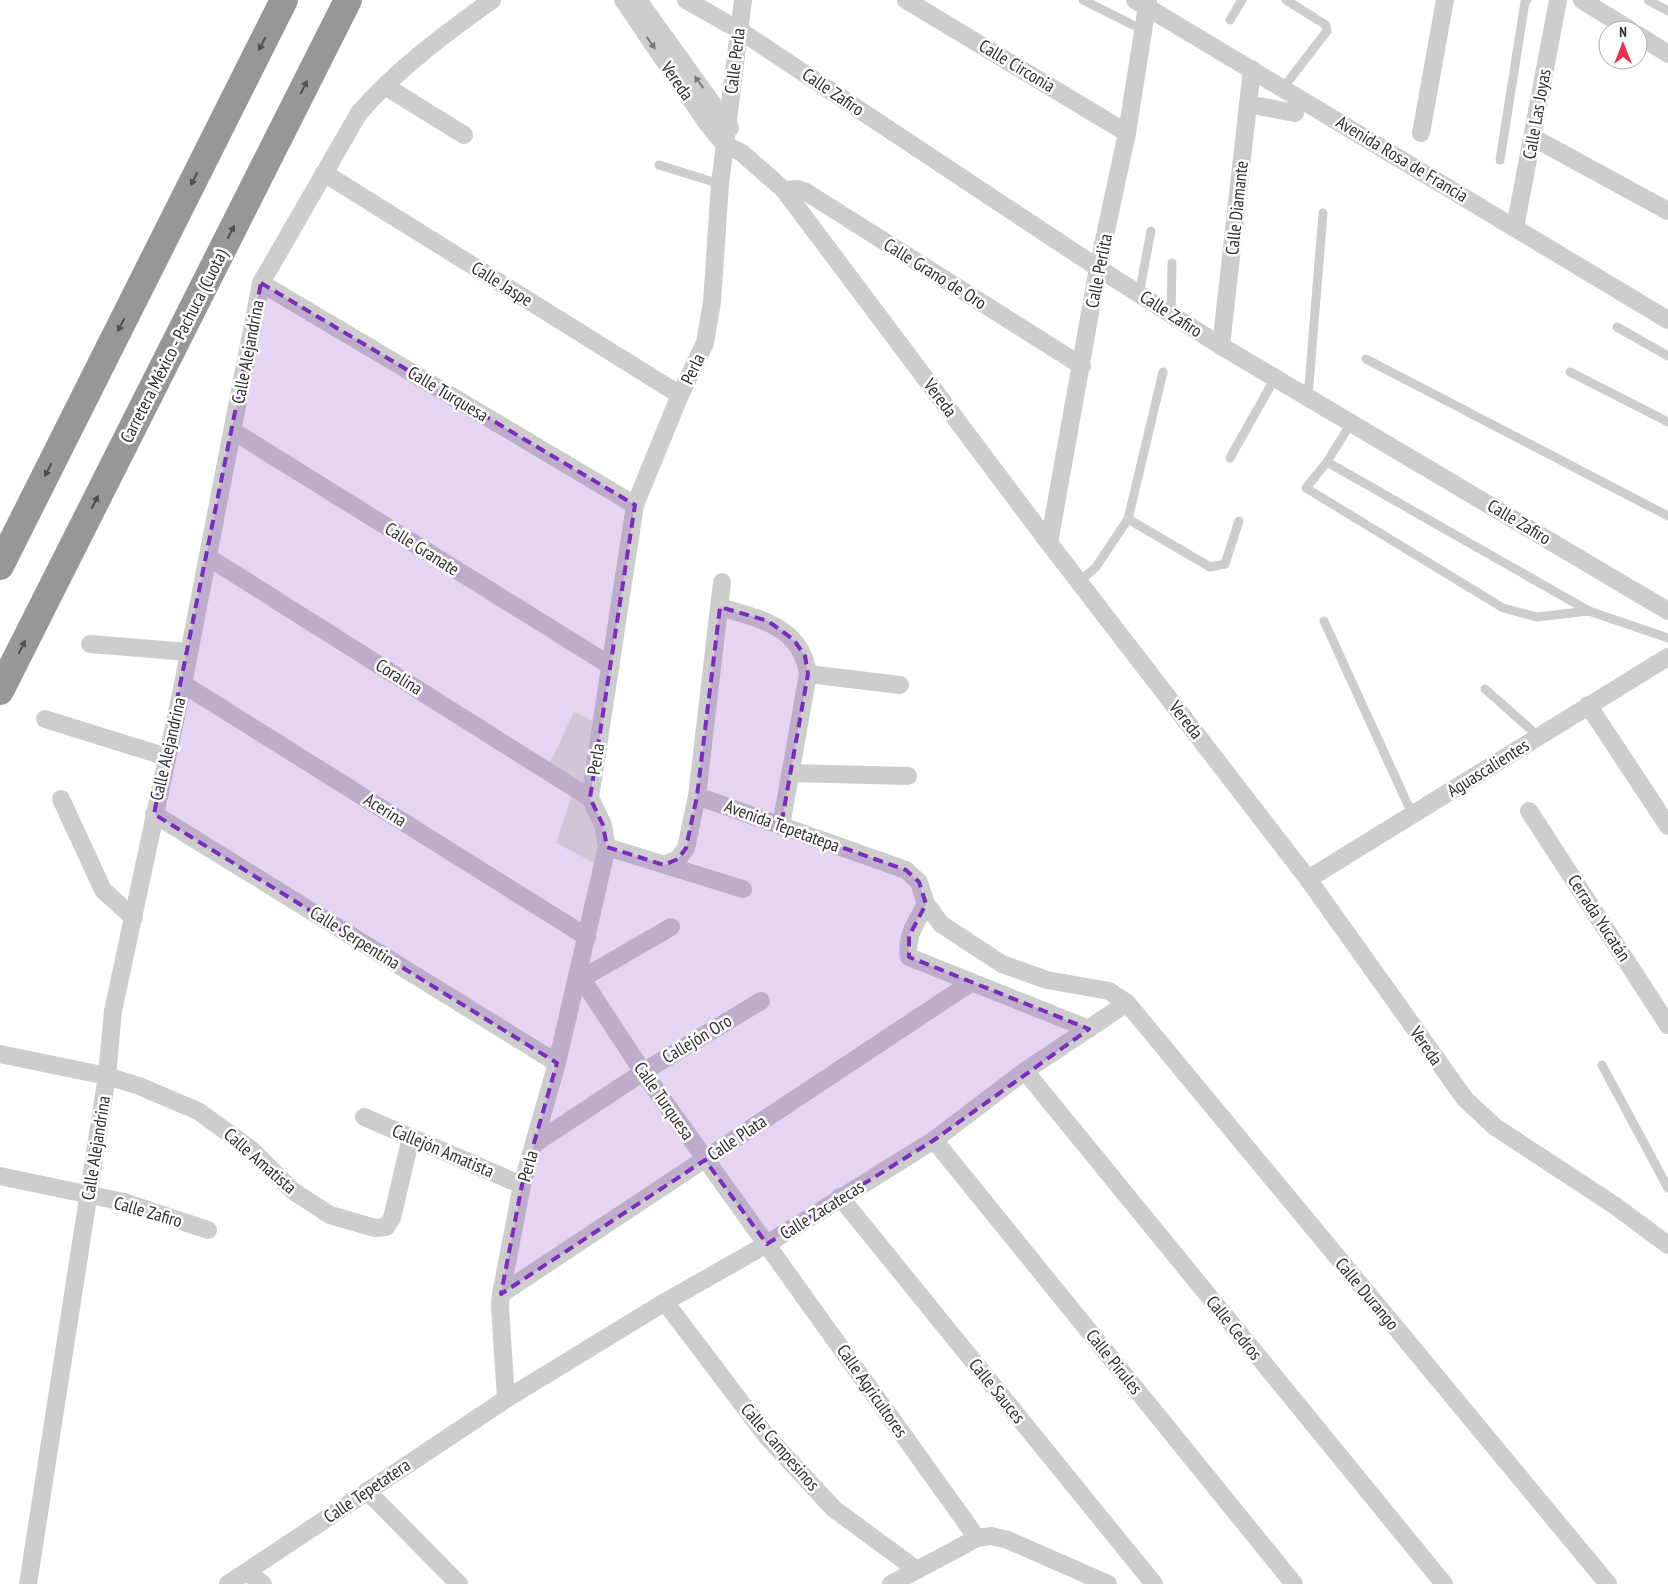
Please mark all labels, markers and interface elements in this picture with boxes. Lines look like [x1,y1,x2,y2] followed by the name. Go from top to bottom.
[1598,20,1648,70] north arrow
[1619,23,1627,41] text: N
[719,27,750,95] street label: Calle Perla
[975,34,1060,97] street label: Calle Circonia
[258,36,266,51] one-way arrow
[646,37,656,50] one-way arrow
[655,56,699,105] street label: Vereda
[798,62,869,121] street label: Calle Zafiro
[1517,67,1556,161] street label: Calle Las Joyas
[693,76,704,89] one-way arrow
[300,80,308,94] one-way arrow
[1332,110,1472,207] street label: Avenida Rosa de Francia
[1220,160,1253,256] street label: Calle Diamante
[190,172,198,187] one-way arrow
[227,225,235,239] one-way arrow
[1080,232,1117,310] street label: Calle Perlita
[880,233,991,314] street label: Calle Grano de Oro
[115,244,233,447] street label: Carretera México - Pachuca (Cuota)
[467,256,537,311] street label: Calle Jaspe
[1136,285,1207,342] street label: Calle Zafiro
[226,298,269,406] street label: Calle Alejandrina
[117,318,125,332] one-way arrow
[675,350,710,388] street label: Perla
[404,361,493,427] street label: Calle Turquesa
[918,373,962,421] street label: Vereda
[44,463,52,477] one-way arrow
[1483,494,1555,550] street label: Calle Zafiro
[91,495,99,510] one-way arrow
[381,517,464,580] street label: Calle Granate
[18,640,26,655] one-way arrow
[372,653,427,700] street label: Coralina
[144,695,191,803] street label: Calle Alejandrina
[1164,695,1208,743] street label: Vereda
[1442,733,1533,802] street label: Aguascalientes
[582,742,609,776] street label: Perla
[360,788,411,831] street label: Acerina
[721,794,843,857] street label: Avenida Tepetatepa
[1563,870,1636,966] street label: Cerrada Yucatán
[306,901,405,974] street label: Calle Serpentina
[658,1009,736,1068] street label: Callejón Oro
[1404,1021,1448,1070] street label: Vereda
[629,1057,700,1144] street label: Calle Turquesa
[76,1094,115,1202] street label: Calle Alejandrina
[703,1109,771,1166] street label: Calle Plata
[389,1119,498,1182] street label: Callejón Amatista
[219,1123,301,1198] street label: Calle Amatista
[512,1148,543,1184] street label: Perla
[775,1175,868,1244] street label: Calle Zacatecas
[111,1191,185,1232] street label: Calle Zafiro
[1330,1253,1405,1335] street label: Calle Durango
[1201,1291,1267,1365] street label: Calle Cedros
[1081,1324,1148,1399] street label: Calle Pirules
[832,1340,913,1442] street label: Calle Agricultores
[964,1353,1031,1428] street label: Calle Sauces
[736,1398,825,1495] street label: Calle Campesinos
[319,1453,415,1528] street label: Calle Tepetatera

